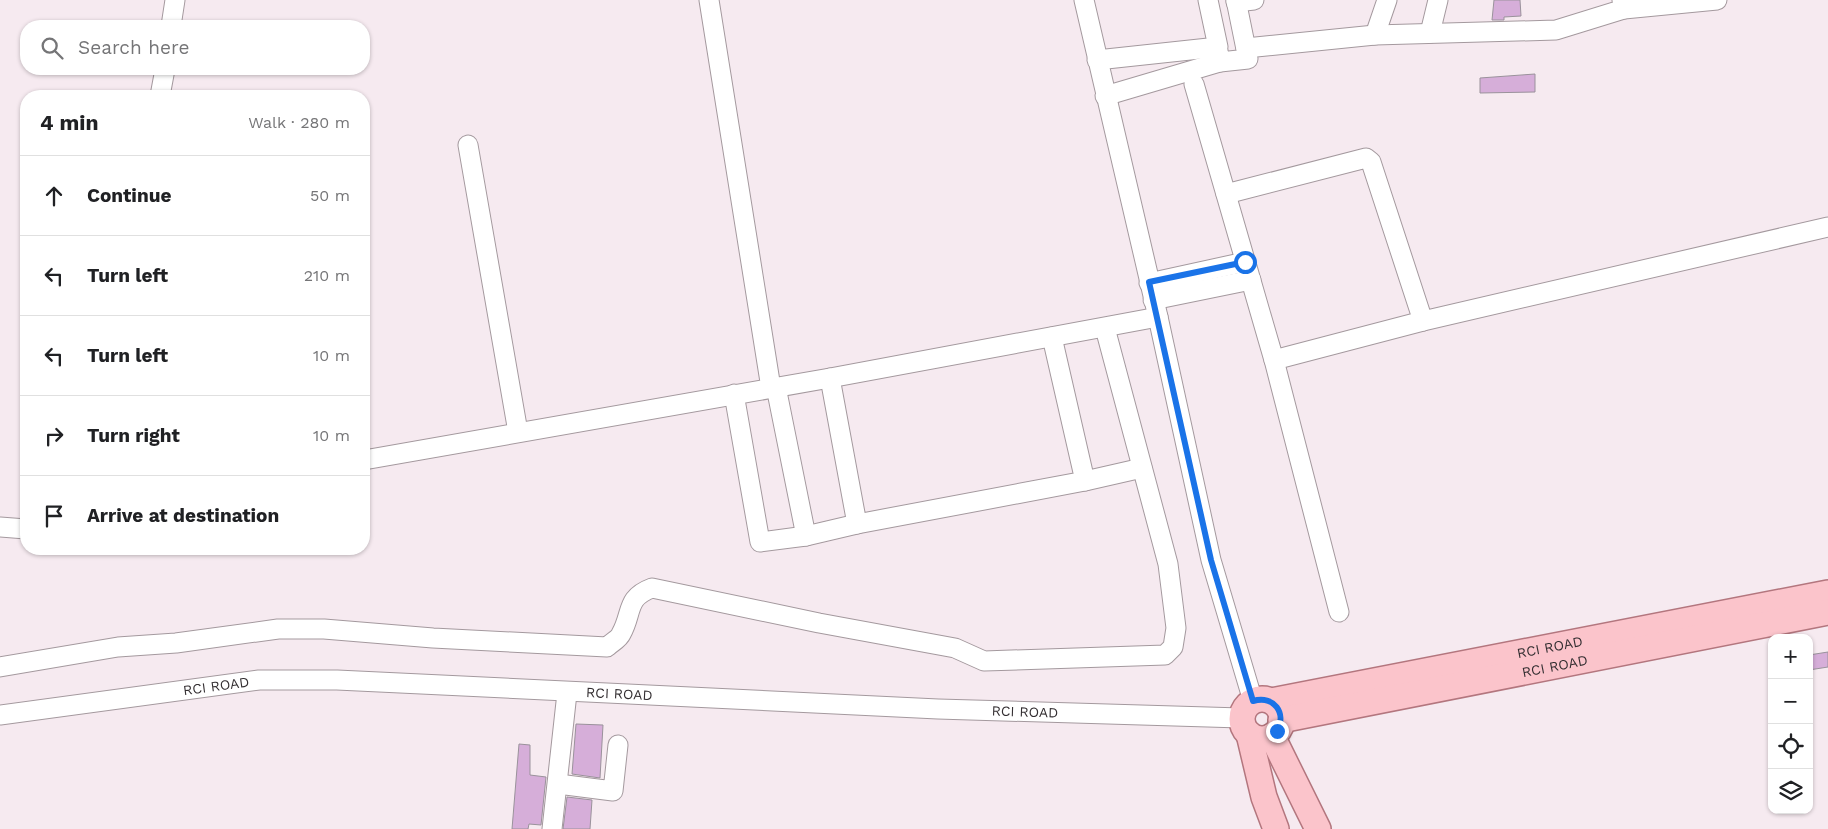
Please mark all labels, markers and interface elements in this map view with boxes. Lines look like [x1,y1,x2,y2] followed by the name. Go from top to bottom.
[20,20,370,75] search box
[38,34,66,62] icon: search
[78,36,189,59] text: Search here
[40,110,98,135] text: 4 min
[248,113,350,132] text: Walk · 280 m
[40,182,68,210] icon: ahead
[87,184,171,207] text: Continue
[310,186,350,205] text: 50 m
[1234,251,1257,274] route start
[40,262,68,290] icon: left
[87,264,168,287] text: Turn left
[304,266,350,285] text: 210 m
[40,342,68,370] icon: left
[87,344,168,367] text: Turn left
[313,346,350,365] text: 10 m
[40,422,68,450] icon: right
[87,424,180,447] text: Turn right
[313,426,350,445] text: 10 m
[40,502,68,530] icon: arrive
[87,504,279,527] text: Arrive at destination
[1516,633,1584,661] street label: RCI ROAD
[1768,634,1813,814] map controls
[1768,634,1813,679] button: +
[1521,652,1589,680] street label: RCI ROAD
[182,673,250,698] street label: RCI ROAD
[1768,679,1813,724] button: −
[586,684,653,703] street label: RCI ROAD
[991,703,1058,721] street label: RCI ROAD
[1266,720,1289,743] route end
[1768,724,1813,769] button: locate
[1768,769,1813,814] button: layers

